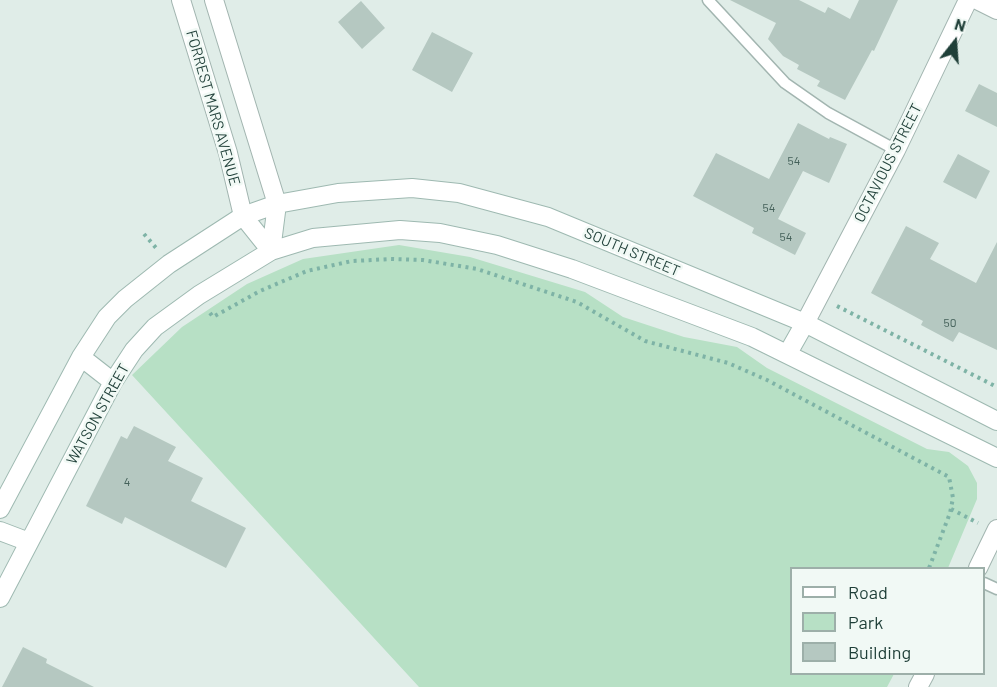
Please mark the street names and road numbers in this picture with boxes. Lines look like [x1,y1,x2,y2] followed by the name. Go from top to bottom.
[182,28,244,188] street label: FORREST MARS AVENUE
[850,101,926,225] street label: OCTAVIOUS STREET
[582,224,682,280] street label: SOUTH STREET
[63,360,133,468] street label: WATSON STREET

